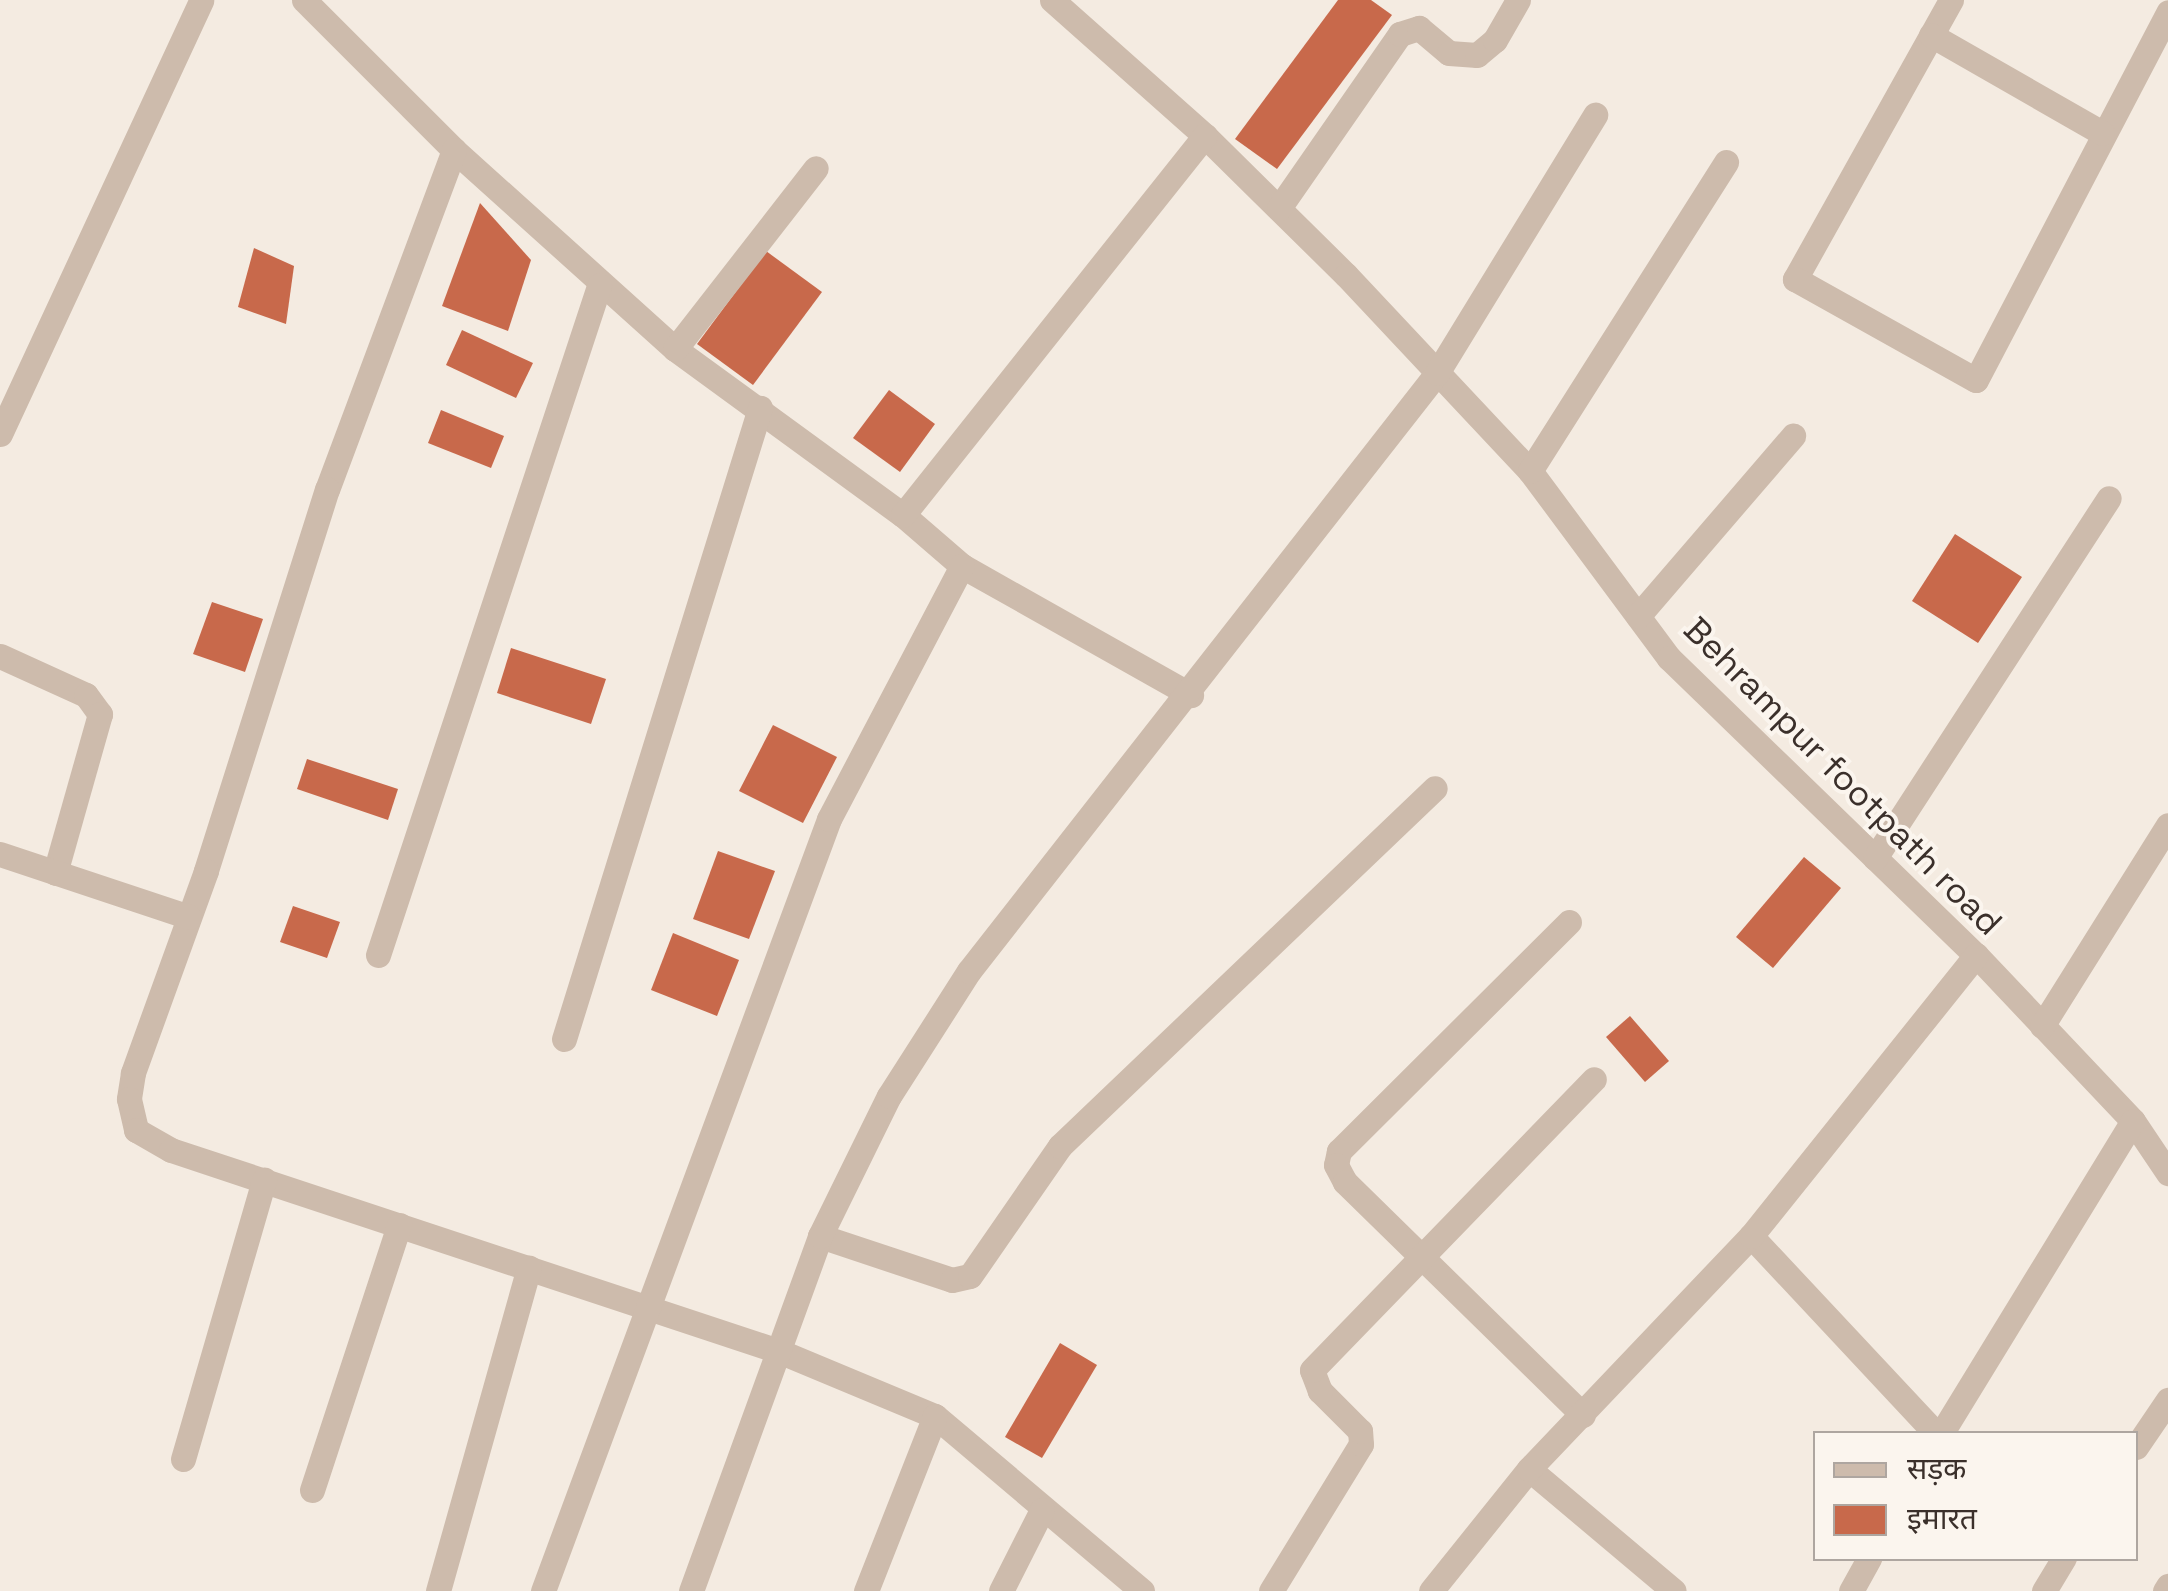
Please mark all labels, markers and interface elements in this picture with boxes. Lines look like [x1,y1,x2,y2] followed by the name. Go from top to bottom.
[1675,608,2011,944] street label: Behrampur footpath road
[1813,1431,2138,1561] legend
[1907,1449,1966,1488] text: सड़क
[1907,1499,1977,1538] text: इमारत

